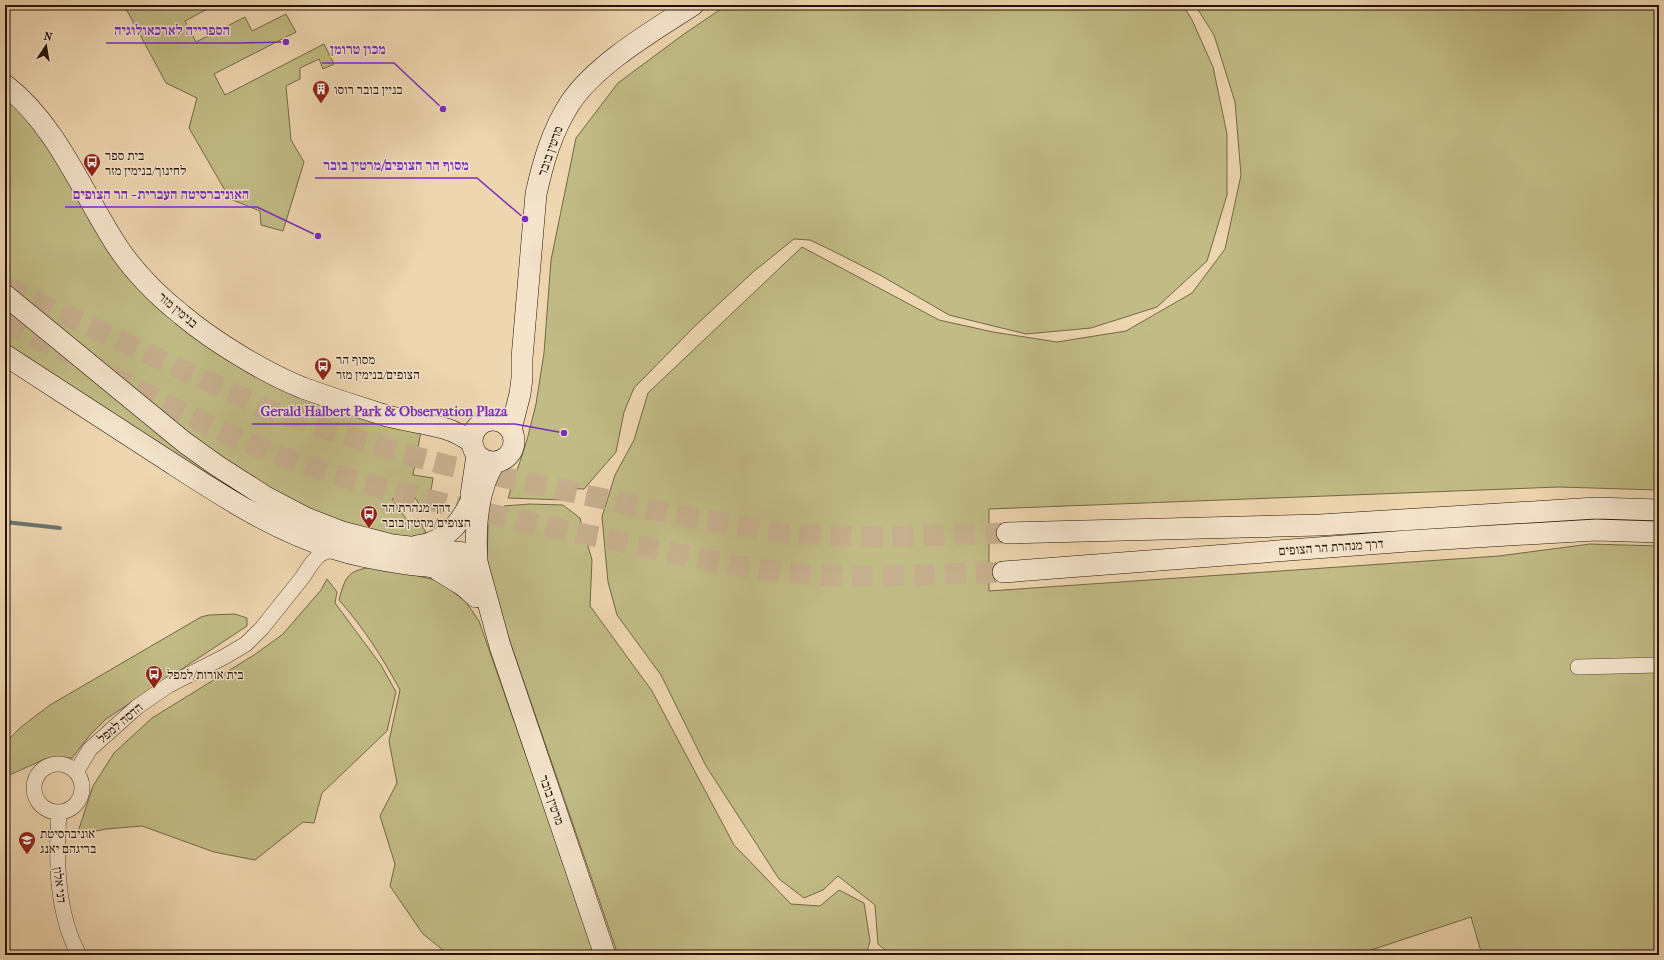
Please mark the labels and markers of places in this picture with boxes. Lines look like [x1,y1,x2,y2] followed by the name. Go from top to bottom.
[106,17,238,43] callout: הספרייה לארכאולוגיה
[322,37,394,63] callout: מכון טרומן
[311,79,331,104] building icon: בניין בובר רוסו
[334,82,403,97] place label: בניין בובר רוסו
[105,148,186,178] place label: בית ספר לחינוך/בנימין מזר
[82,152,102,177] bus stop icon: בית ספר לחינוך/בנימין מזר
[315,152,477,178] callout: מסוף הר הצופים/מרטין בובר
[65,181,257,207] callout: האוניברסיטה העברית - הר הצופים
[336,352,420,382] place label: מסוף הר הצופים/בנימין מזר
[313,356,333,381] bus stop icon: מסוף הר הצופים/בנימין מזר
[252,398,515,424] callout: Gerald Halbert Park & Observation Plaza
[382,500,471,530] place label: דרך מנהרת הר הצופים/מרטין בובר
[359,504,379,529] bus stop icon: דרך מנהרת הר הצופים/מרטין בובר
[144,664,164,689] bus stop icon: בית אורות/למפל
[167,667,244,682] place label: בית אורות/למפל
[40,826,96,856] place label: אוניברסיטת בריגהם יאנג
[17,830,37,855] school or university icon: אוניברסיטת בריגהם יאנג

